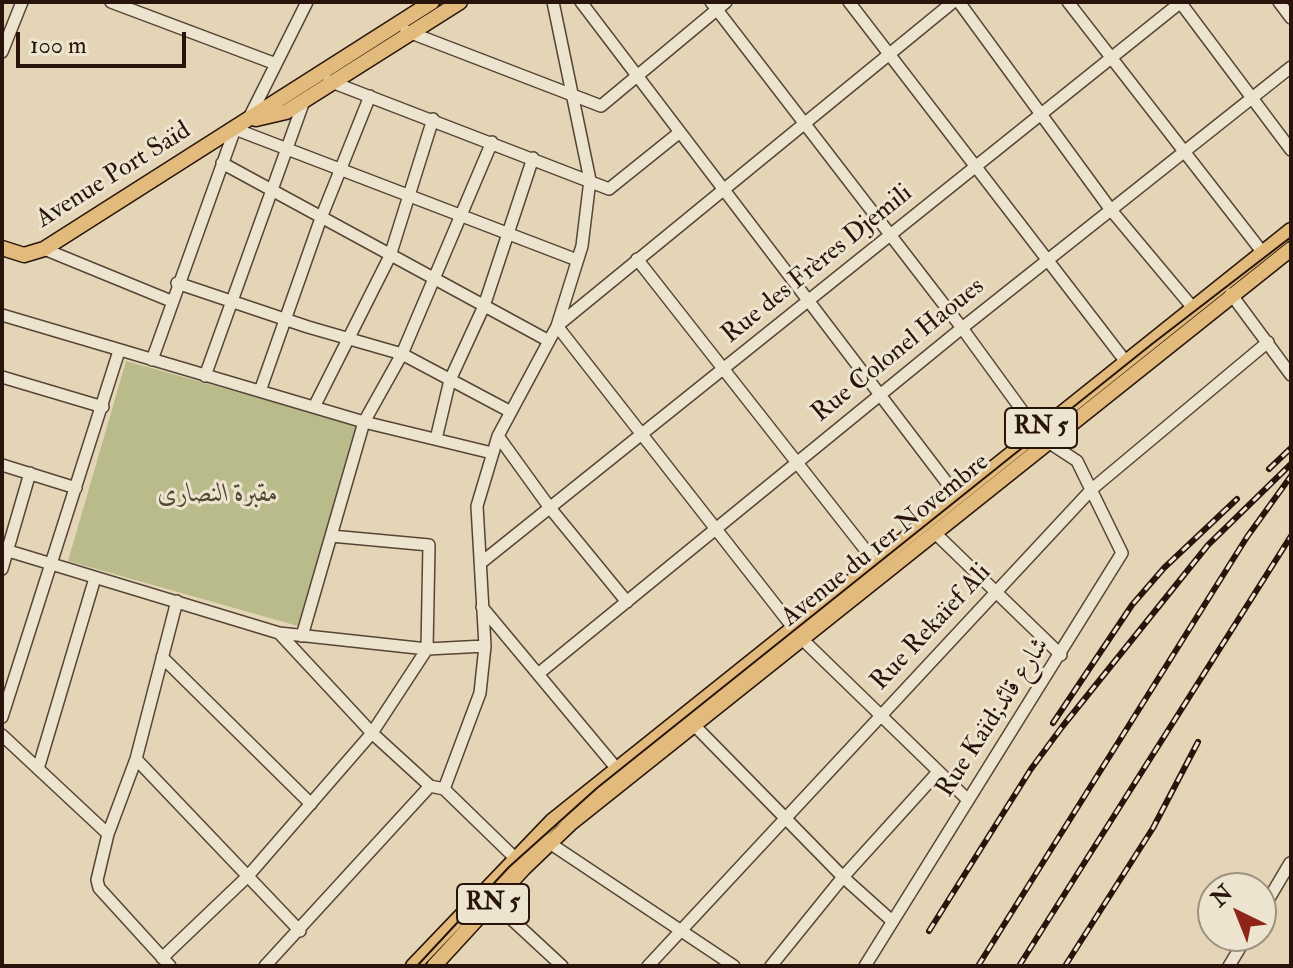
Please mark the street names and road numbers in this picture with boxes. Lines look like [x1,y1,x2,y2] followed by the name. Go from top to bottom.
[31,116,197,236] street label: Avenue Port Saïd
[717,179,919,351] street label: Rue des Frères Djemili
[806,272,992,430] street label: Rue Colonel Haoues
[1005,408,1077,448] road number: RN 5
[776,448,996,634] street label: Avenue du 1er Novembre
[865,558,999,698] street label: Rue Rekaïef Ali
[931,632,1057,804] street label: Rue Kaïd;شارع قائد
[457,884,529,924] road number: RN 5

